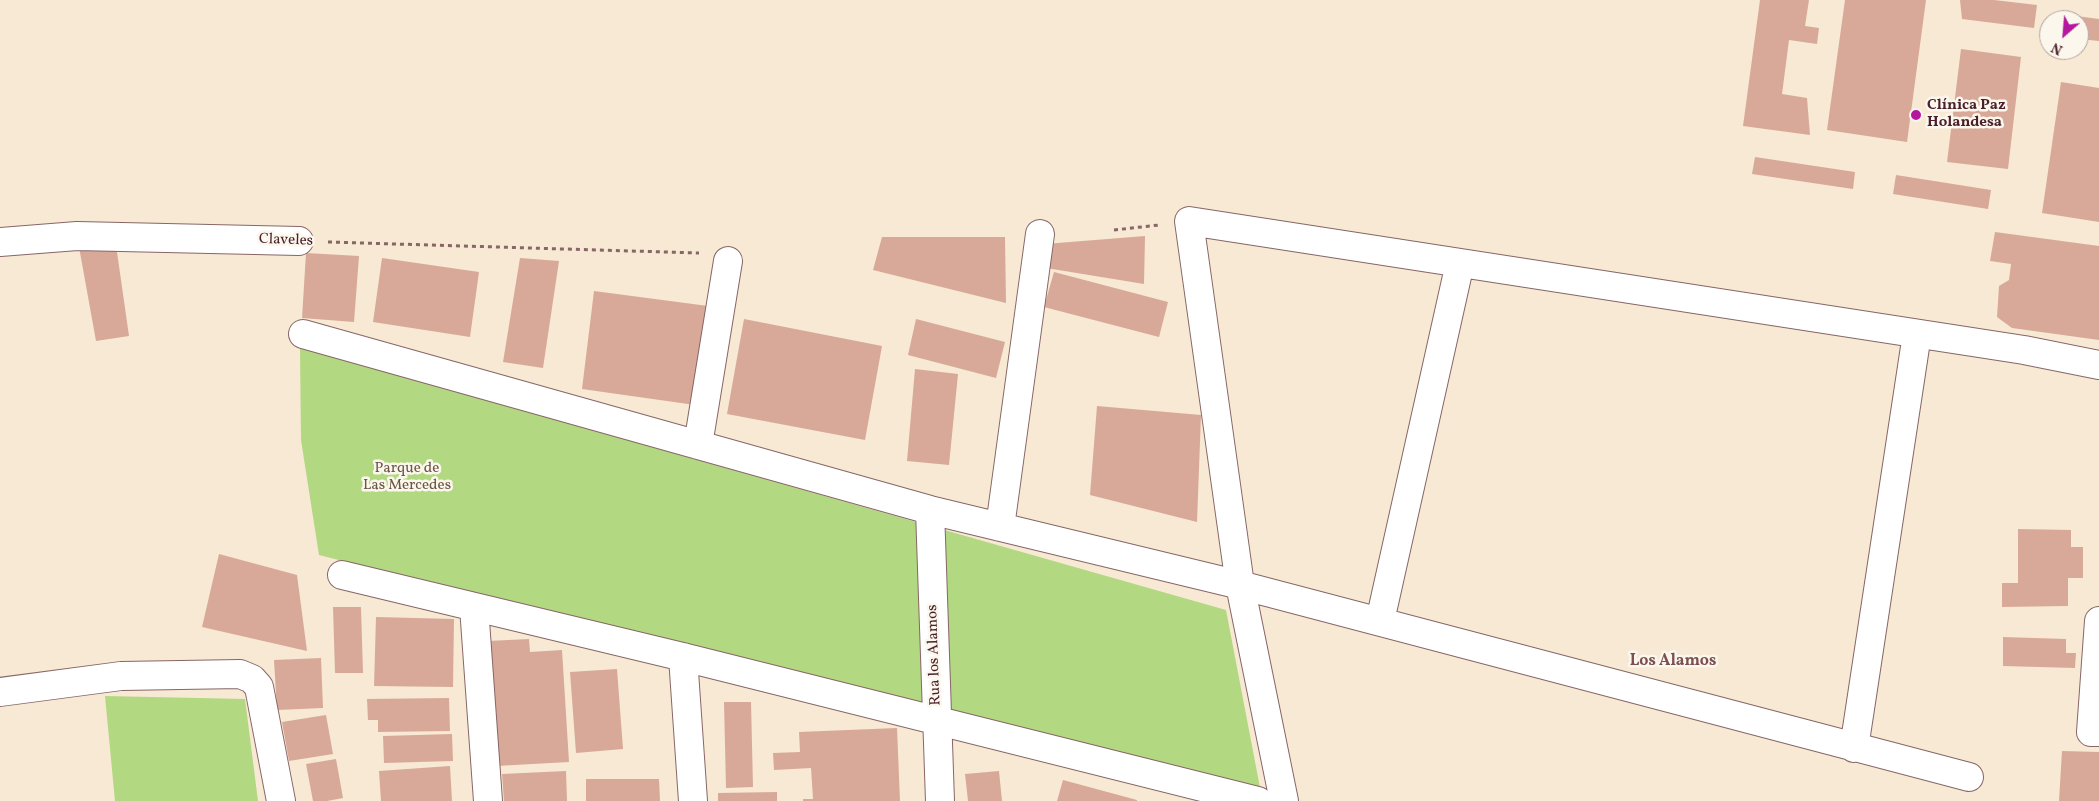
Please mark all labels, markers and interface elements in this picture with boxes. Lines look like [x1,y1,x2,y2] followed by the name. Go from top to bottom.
[2039,10,2089,60] north arrow
[2049,37,2066,59] text: N
[1927,97,2006,132] place label: Clínica Paz Holandesa
[1909,108,1923,122] marker: Clínica Paz Holandesa
[259,231,313,251] street label: Claveles
[363,460,451,495] park label: Parque de Las Mercedes
[924,604,946,706] street label: Rua los Alamos
[1630,652,1716,672] district label: Los Alamos

